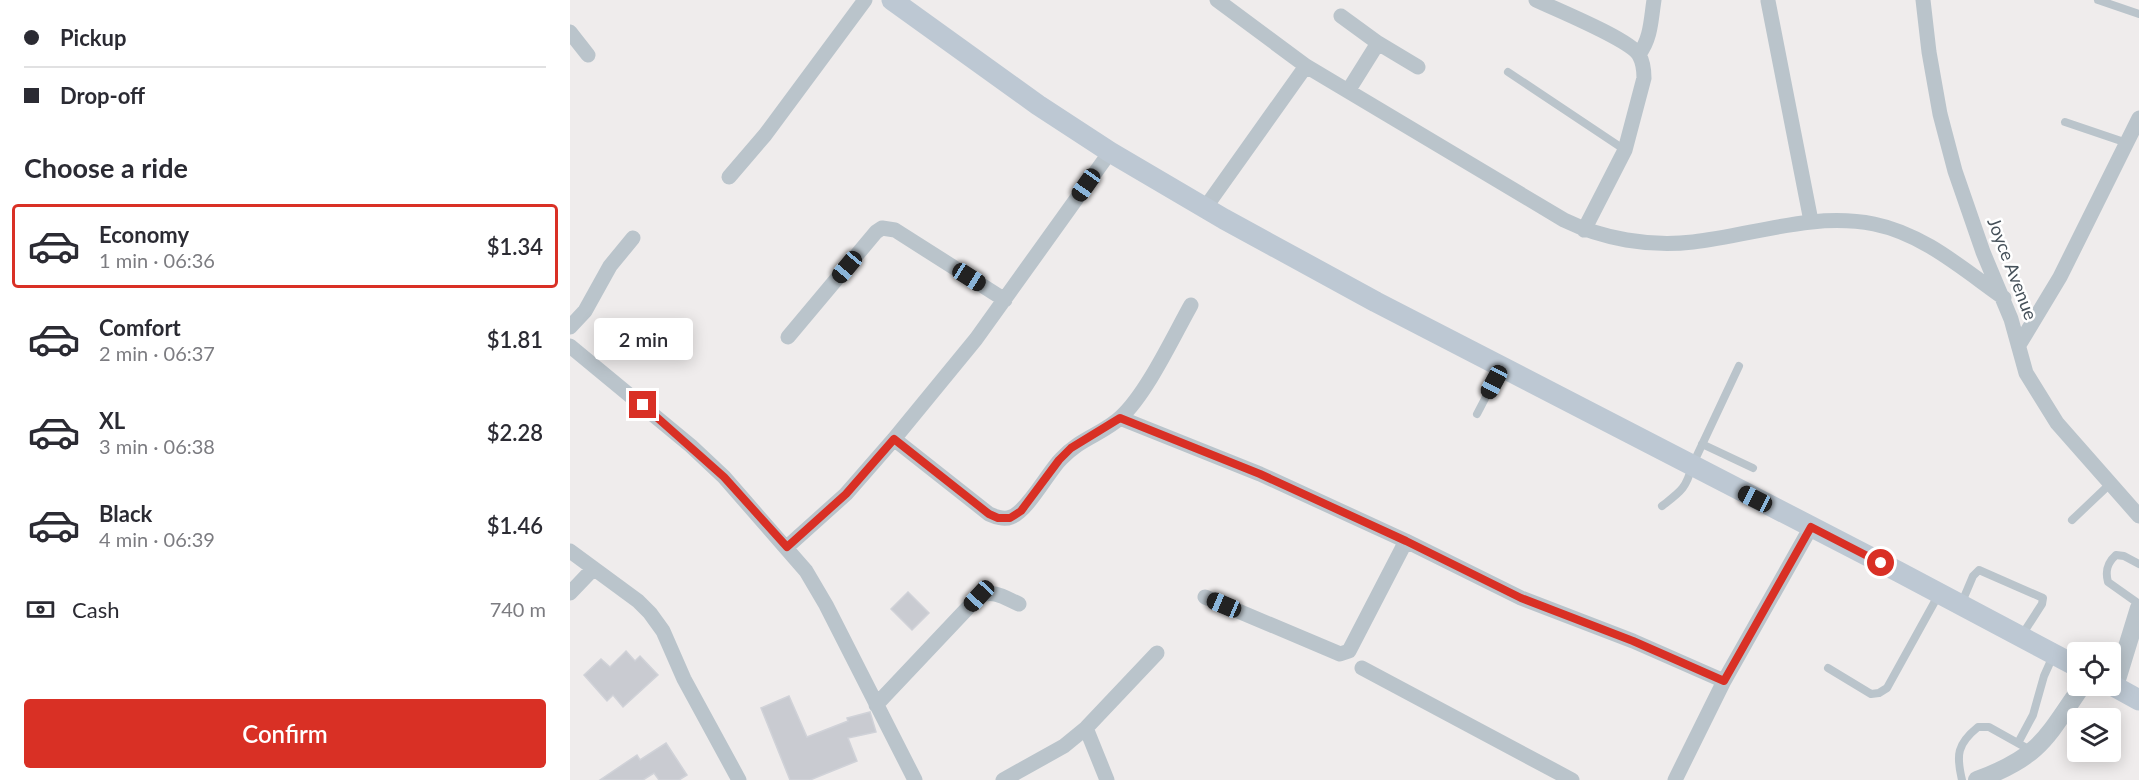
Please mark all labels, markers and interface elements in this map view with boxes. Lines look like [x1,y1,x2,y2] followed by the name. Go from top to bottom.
[60,24,126,51] text: Pickup
[60,82,145,109] text: Drop-off
[24,151,188,184] text: Choose a ride
[1068,165,1104,205] car
[1983,214,2043,323] street label: Joyce Avenue
[27,219,81,273] icon: car
[99,221,189,248] text: Economy
[487,233,543,260] text: $1.34
[829,247,865,287] car
[99,248,215,272] text: 1 min · 06:36
[949,260,989,294] car
[27,312,81,366] icon: car
[99,314,181,341] text: Comfort
[593,318,692,360] callout: 2 min
[487,326,543,353] text: $1.81
[619,327,668,351] text: 2 min
[99,341,215,365] text: 2 min · 06:37
[1478,362,1510,402] car
[629,391,656,418] route end
[27,405,81,459] icon: car
[99,407,125,434] text: XL
[487,419,543,446] text: $2.28
[99,434,215,458] text: 3 min · 06:38
[1735,483,1775,515] car
[27,498,81,552] icon: car
[99,500,152,527] text: Black
[487,512,543,539] text: $1.46
[99,527,215,551] text: 4 min · 06:39
[1867,549,1894,576] route start
[960,577,998,615] car
[1204,590,1244,620] car
[24,593,57,626] icon: cash
[72,596,119,623] text: Cash
[490,597,546,621] text: 740 m
[2067,642,2121,762] map controls
[2067,642,2121,696] button: locate
[24,699,546,768] button: Confirm
[2067,708,2121,762] button: layers

